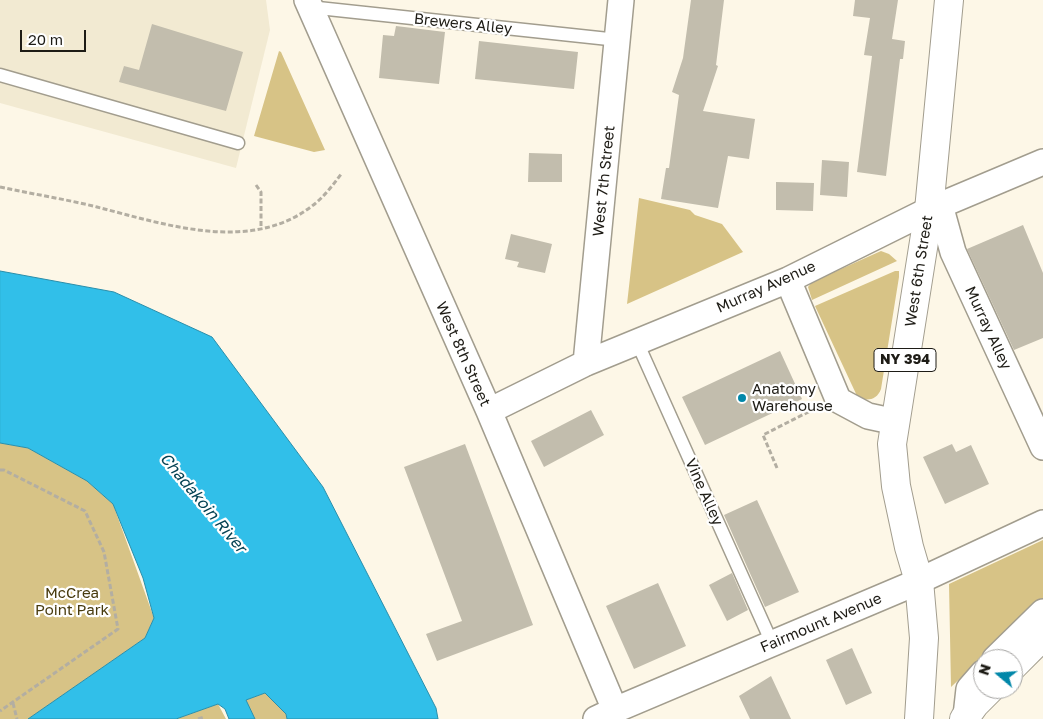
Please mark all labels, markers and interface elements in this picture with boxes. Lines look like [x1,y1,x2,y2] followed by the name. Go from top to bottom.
[413,10,513,38] street label: Brewers Alley
[22,20,89,52] scale bar
[28,30,63,48] text: 20 m
[589,125,619,237] street label: West 7th Street
[901,214,937,328] street label: West 6th Street
[714,257,818,317] street label: Murray Avenue
[961,283,1015,373] street label: Murray Alley
[432,299,494,409] street label: West 8th Street
[874,348,936,372] road number: NY 394
[752,380,833,415] place label: Anatomy Warehouse
[736,392,748,404] marker: Anatomy Warehouse
[156,449,250,557] water label: Chadakoin River
[681,456,727,528] street label: Vine Alley
[35,584,109,619] park label: McCrea Point Park
[758,589,884,657] street label: Fairmount Avenue
[973,649,1023,699] north arrow
[974,662,994,677] text: N

